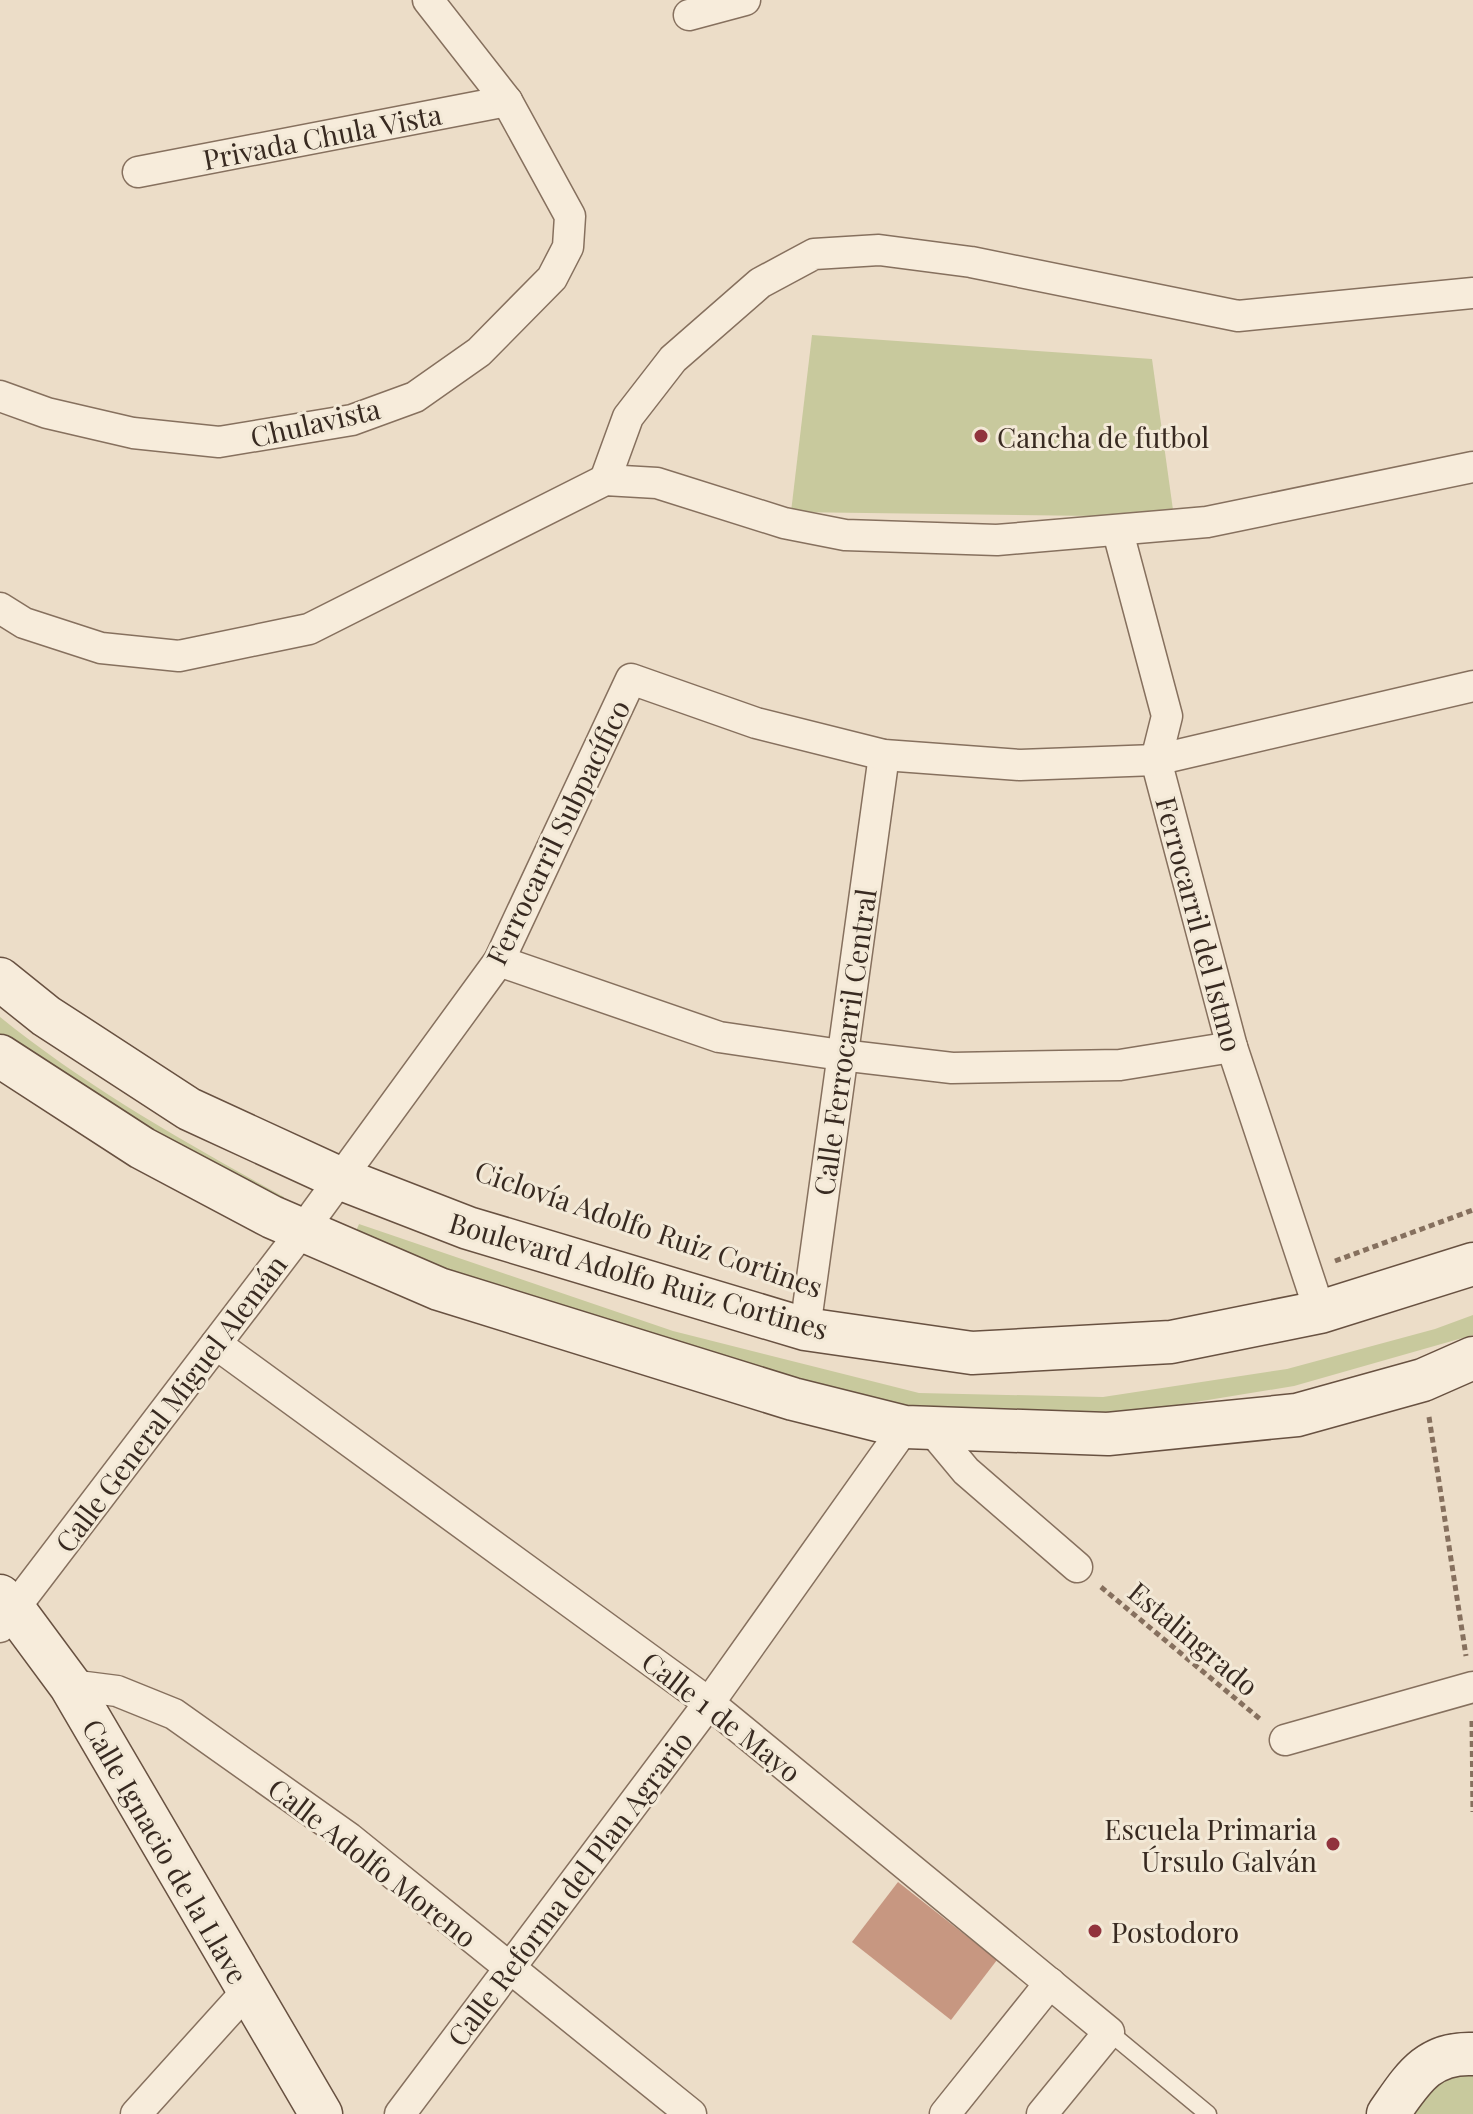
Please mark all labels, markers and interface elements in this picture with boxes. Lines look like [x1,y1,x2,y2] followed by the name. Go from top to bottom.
[199,95,445,177] street label: Privada Chula Vista
[246,389,384,455] street label: Chulavista
[997,418,1209,455] place label: Cancha de futbol
[972,427,990,445] marker: Cancha de futbol
[477,693,637,971] street label: Ferrocarril Subpacífico
[1148,793,1252,1055] street label: Ferrocarril del Istmo
[804,886,884,1198] street label: Calle Ferrocarril Central
[470,1151,828,1305] street label: Ciclovía Adolfo Ruiz Cortines
[445,1203,833,1347] street label: Boulevard Adolfo Ruiz Cortines
[46,1247,294,1559] street label: Calle General Miguel Alemán
[1121,1573,1267,1703] street label: Estalingrado
[635,1642,809,1790] street label: Calle 1 de Mayo
[75,1712,257,1990] street label: Calle Ignacio de la Llave
[438,1723,700,2053] street label: Calle Reforma del Plan Agrario
[261,1769,485,1955] street label: Calle Adolfo Moreno
[1104,1810,1317,1879] place label: Escuela Primaria Úrsulo Galván
[1324,1835,1342,1853] marker: Escuela Primaria Úrsulo Galván
[1111,1913,1239,1950] place label: Postodoro
[1086,1922,1104,1940] marker: Postodoro

